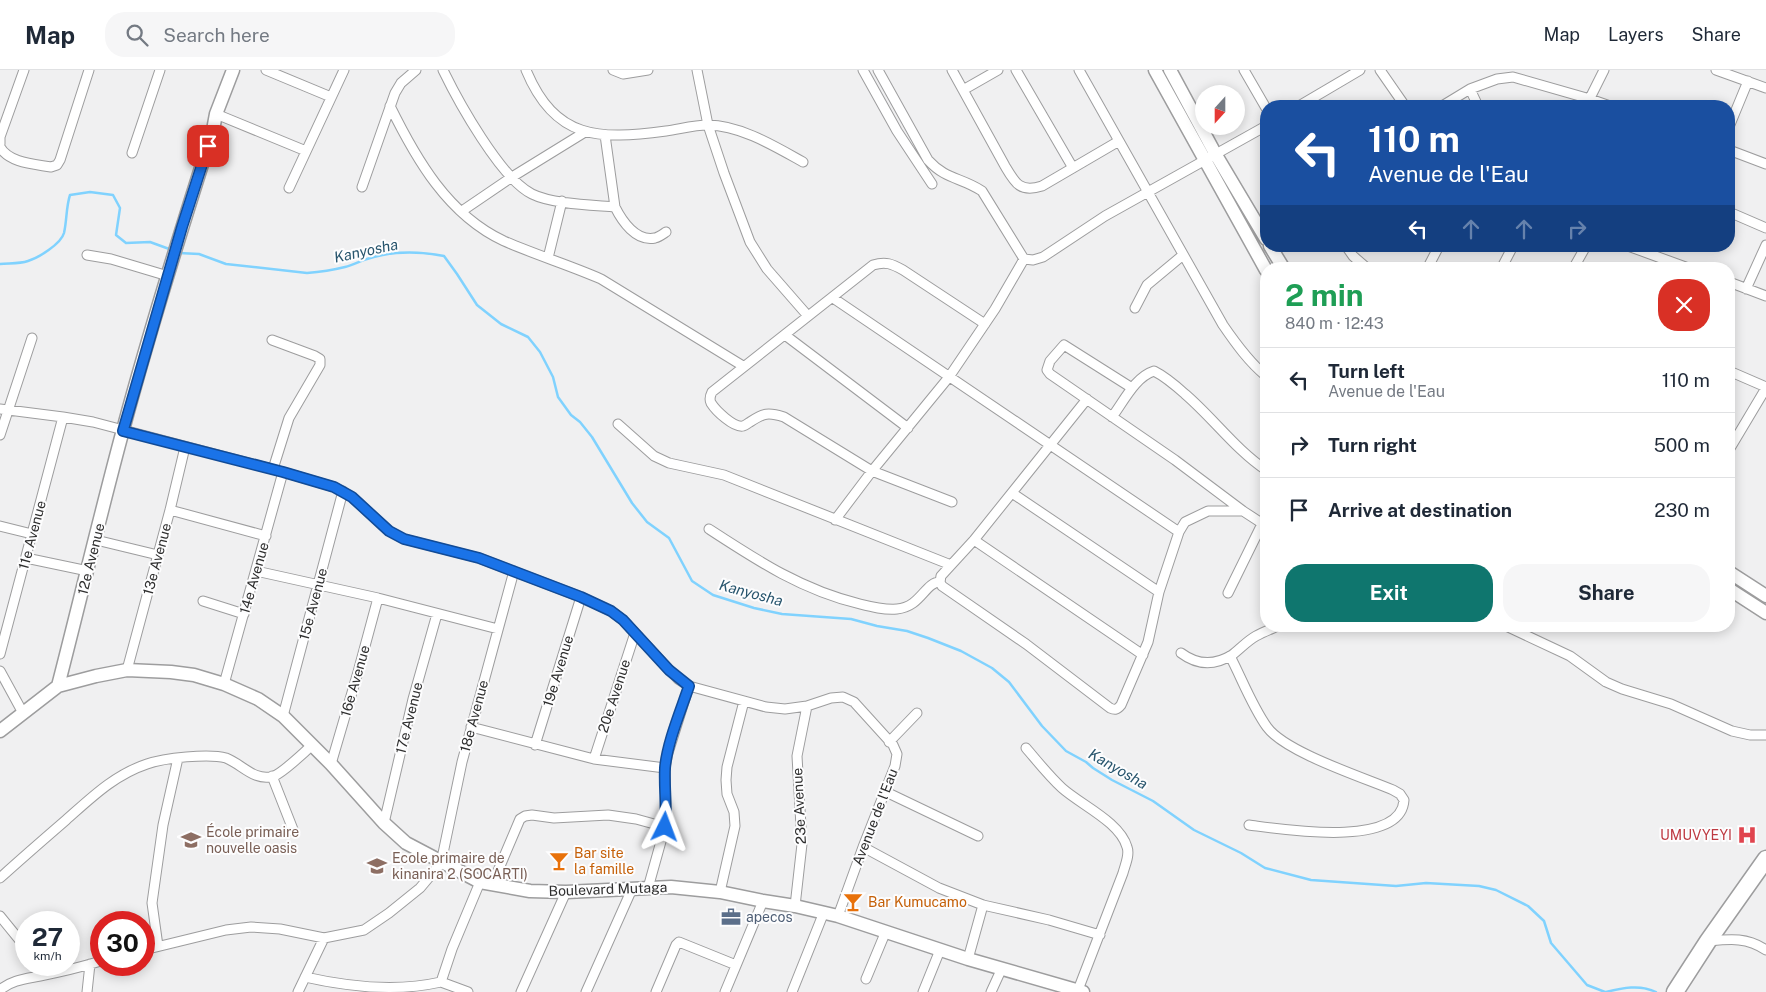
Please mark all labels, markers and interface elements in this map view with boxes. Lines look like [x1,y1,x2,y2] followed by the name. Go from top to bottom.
[105,12,455,57] search box
[25,21,75,49] text: Map
[123,21,151,49] icon: search
[163,24,270,46] text: Search here
[1544,24,1580,45] text: Map
[1608,24,1664,45] text: Layers
[1692,24,1741,45] text: Share
[1195,85,1245,135] north arrow
[1195,85,1245,135] map controls
[1368,119,1460,160] text: 110 m
[1285,120,1350,185] icon: left
[187,125,229,167] pin
[194,132,222,160] icon: arrive
[1368,161,1529,187] text: Avenue de l'Eau
[1404,215,1432,243] icon: left
[1457,215,1485,243] icon: ahead
[1510,215,1538,243] icon: ahead
[1563,215,1591,243] icon: right
[332,235,400,266] water label: Kanyosha
[1285,277,1364,313] text: 2 min
[1658,279,1710,331] button: close
[1285,314,1384,333] text: 840 m · 12:43
[1328,360,1405,382] text: Turn left
[1285,366,1313,394] icon: left
[1662,369,1710,391] text: 110 m
[1328,382,1445,401] text: Avenue de l'Eau
[1285,431,1313,459] icon: right
[1328,434,1417,456] text: Turn right
[1654,434,1710,456] text: 500 m
[1285,496,1313,524] icon: arrive
[15,499,49,571] street label: 11e Avenue
[1328,499,1512,521] text: Arrive at destination
[1654,499,1710,521] text: 230 m
[74,521,108,597] street label: 12e Avenue
[140,521,174,597] street label: 13e Avenue
[236,540,272,616] street label: 14e Avenue
[1285,564,1493,622] button: Exit
[1503,564,1710,622] button: Share
[296,566,330,642] street label: 15e Avenue
[717,576,785,609] water label: Kanyosha
[540,633,576,709] street label: 19e Avenue
[337,643,373,719] street label: 16e Avenue
[595,657,633,735] street label: 20e Avenue
[457,678,491,754] street label: 18e Avenue
[392,680,426,756] street label: 17e Avenue
[1086,745,1151,792] water label: Kanyosha
[849,766,901,868] street label: Avenue de l'Eau
[789,767,809,845] street label: 23e Avenue
[638,800,690,852] position arrow
[206,823,299,856] place label: École primaire nouvelle oasis
[1736,824,1758,846] hospital icon: UMUVYEYI
[1660,827,1732,843] place label: UMUVYEYI
[180,829,202,851] school or university icon: École primaire nouvelle oasis
[574,845,634,877] place label: Bar site la famille
[392,850,528,882] place label: Ecole primaire de kinanira 2 (SOCARTI)
[548,850,570,872] bar icon: Bar site la famille
[366,855,388,877] school or university icon: Ecole primaire de kinanira 2 (SOCARTI)
[548,879,668,899] street label: Boulevard Mutaga
[842,891,864,913] bar icon: Bar Kumucamo
[868,894,967,910] place label: Bar Kumucamo
[720,906,742,928] office icon: apecos
[746,909,793,925] place label: apecos
[90,911,155,976] speed limit sign: 30
[32,922,63,952] text: 27
[33,949,62,963] text: km/h

